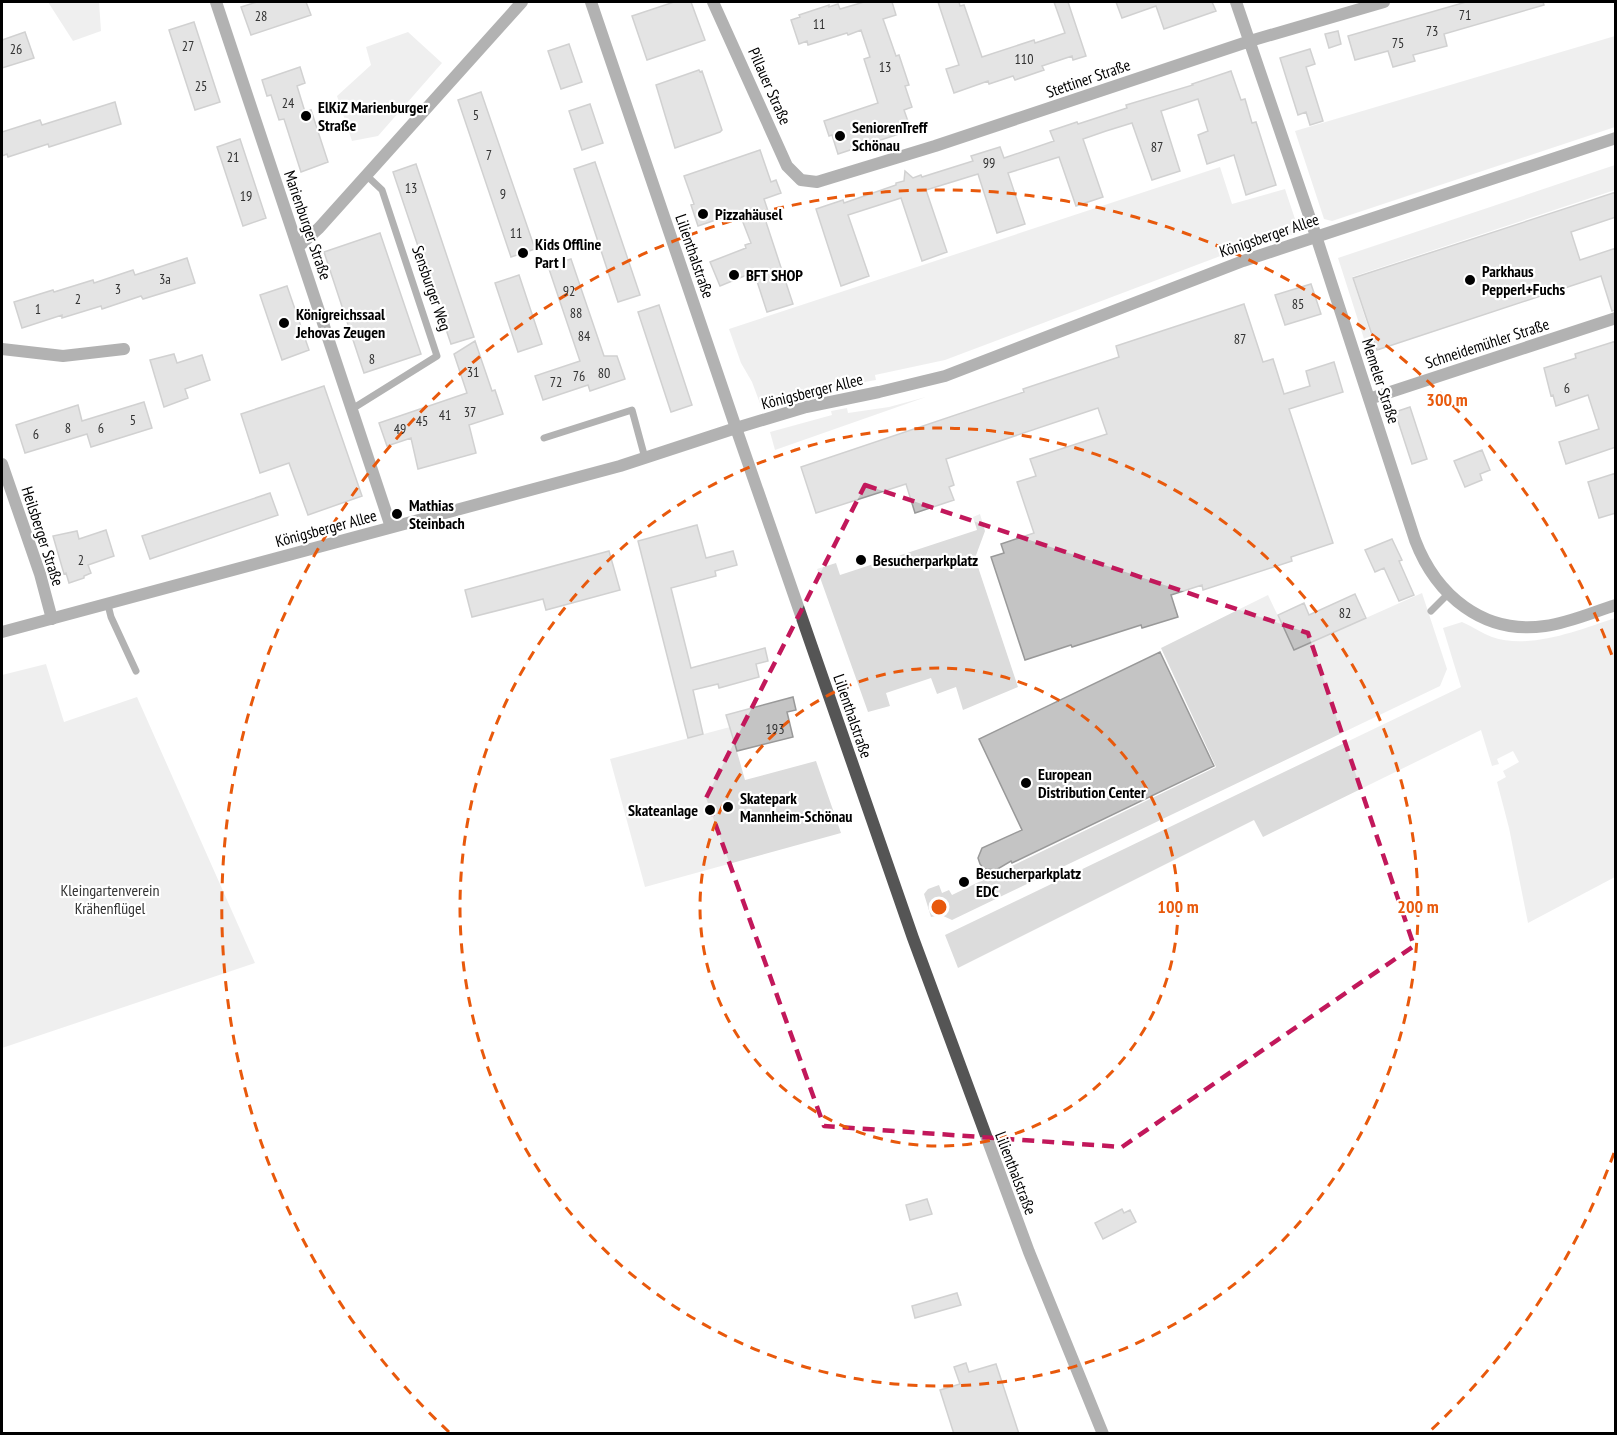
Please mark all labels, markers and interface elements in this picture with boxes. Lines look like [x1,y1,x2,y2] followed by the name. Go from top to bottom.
[1459,6,1471,24] house number: 71
[255,7,267,25] house number: 28
[813,15,825,33] house number: 11
[1426,22,1438,40] house number: 73
[1392,34,1404,52] house number: 75
[182,37,194,55] house number: 27
[10,40,22,58] house number: 26
[744,44,796,128] street label: Pillauer Straße
[1015,50,1033,68] house number: 110
[1043,54,1133,102] street label: Stettiner Straße
[879,58,891,76] house number: 13
[195,77,207,95] house number: 25
[282,94,295,112] house number: 24
[318,97,428,135] place label: ElKiZ Marienburger Straße
[473,106,479,124] house number: 5
[299,109,313,123] marker: ElKiZ Marienburger Straße
[852,117,928,155] place label: SeniorenTreff Schönau
[833,129,847,143] marker: SeniorenTreff Schönau
[1151,138,1163,156] house number: 87
[486,146,492,164] house number: 7
[227,148,239,166] house number: 21
[983,154,995,172] house number: 99
[280,168,336,282] street label: Marienburger Straße
[405,179,417,197] house number: 13
[500,185,506,203] house number: 9
[240,187,252,205] house number: 19
[715,204,782,224] place label: Pizzahäusel
[696,207,710,221] marker: Pizzahäusel
[1217,209,1321,261] street label: Königsberger Allee
[671,211,719,301] street label: Lilienthalstraße
[510,224,522,242] house number: 11
[535,234,601,272] place label: Kids Offline Part I
[408,243,456,333] street label: Sensburger Weg
[516,246,530,260] marker: Kids Offline Part I
[1482,261,1565,299] place label: Parkhaus Pepperl+Fuchs
[746,265,803,285] place label: BFT SHOP
[727,268,741,282] marker: BFT SHOP
[159,270,171,288] house number: 3a
[1463,273,1477,287] marker: Parkhaus Pepperl+Fuchs
[115,280,121,298] house number: 3
[563,282,575,300] house number: 92
[75,290,81,308] house number: 2
[1292,295,1304,313] house number: 85
[35,300,41,318] house number: 1
[295,304,385,342] place label: Königreichssaal Jehovas Zeugen
[570,304,582,322] house number: 88
[1422,314,1552,372] street label: Schneidemühler Straße
[277,316,291,330] marker: Königreichssaal Jehovas Zeugen
[578,327,591,345] house number: 84
[1234,330,1246,348] house number: 87
[1358,336,1404,426] street label: Memeler Straße
[369,350,375,368] house number: 8
[467,363,479,381] house number: 31
[598,364,610,382] house number: 80
[573,367,585,385] house number: 76
[759,369,865,413] street label: Königsberger Allee
[550,373,562,391] house number: 72
[1564,379,1570,397] house number: 6
[1426,388,1468,411] text: 300 m
[464,403,476,421] house number: 37
[439,406,451,424] house number: 41
[130,411,136,429] house number: 5
[416,412,428,430] house number: 45
[65,419,71,437] house number: 8
[98,419,104,437] house number: 6
[394,420,406,438] house number: 49
[33,425,39,443] house number: 6
[18,484,68,588] street label: Heilsberger Straße
[409,495,465,533] place label: Mathias Steinbach
[273,505,379,551] street label: Königsberger Allee
[390,507,404,521] marker: Mathias Steinbach
[873,550,978,570] place label: Besucherparkplatz
[78,551,84,569] house number: 2
[854,553,868,567] marker: Besucherparkplatz
[1339,604,1351,622] house number: 82
[829,671,877,761] street label: Lilienthalstraße
[766,720,784,738] house number: 193
[1038,764,1146,802] place label: European Distribution Center
[1019,776,1033,790] marker: European Distribution Center
[740,788,852,826] place label: Skatepark Mannheim-Schönau
[628,800,698,820] place label: Skateanlage
[721,800,735,814] marker: Skatepark Mannheim-Schönau
[703,803,717,817] marker: Skateanlage
[976,863,1081,901] place label: Besucherparkplatz EDC
[957,875,971,889] marker: Besucherparkplatz EDC
[60,880,160,918] park label: Kleingartenverein Krähenflügel
[1157,895,1199,918] text: 100 m
[1397,895,1439,918] text: 200 m
[929,897,949,917] centre of rings
[991,1129,1041,1217] street label: Lilienthalstraße

